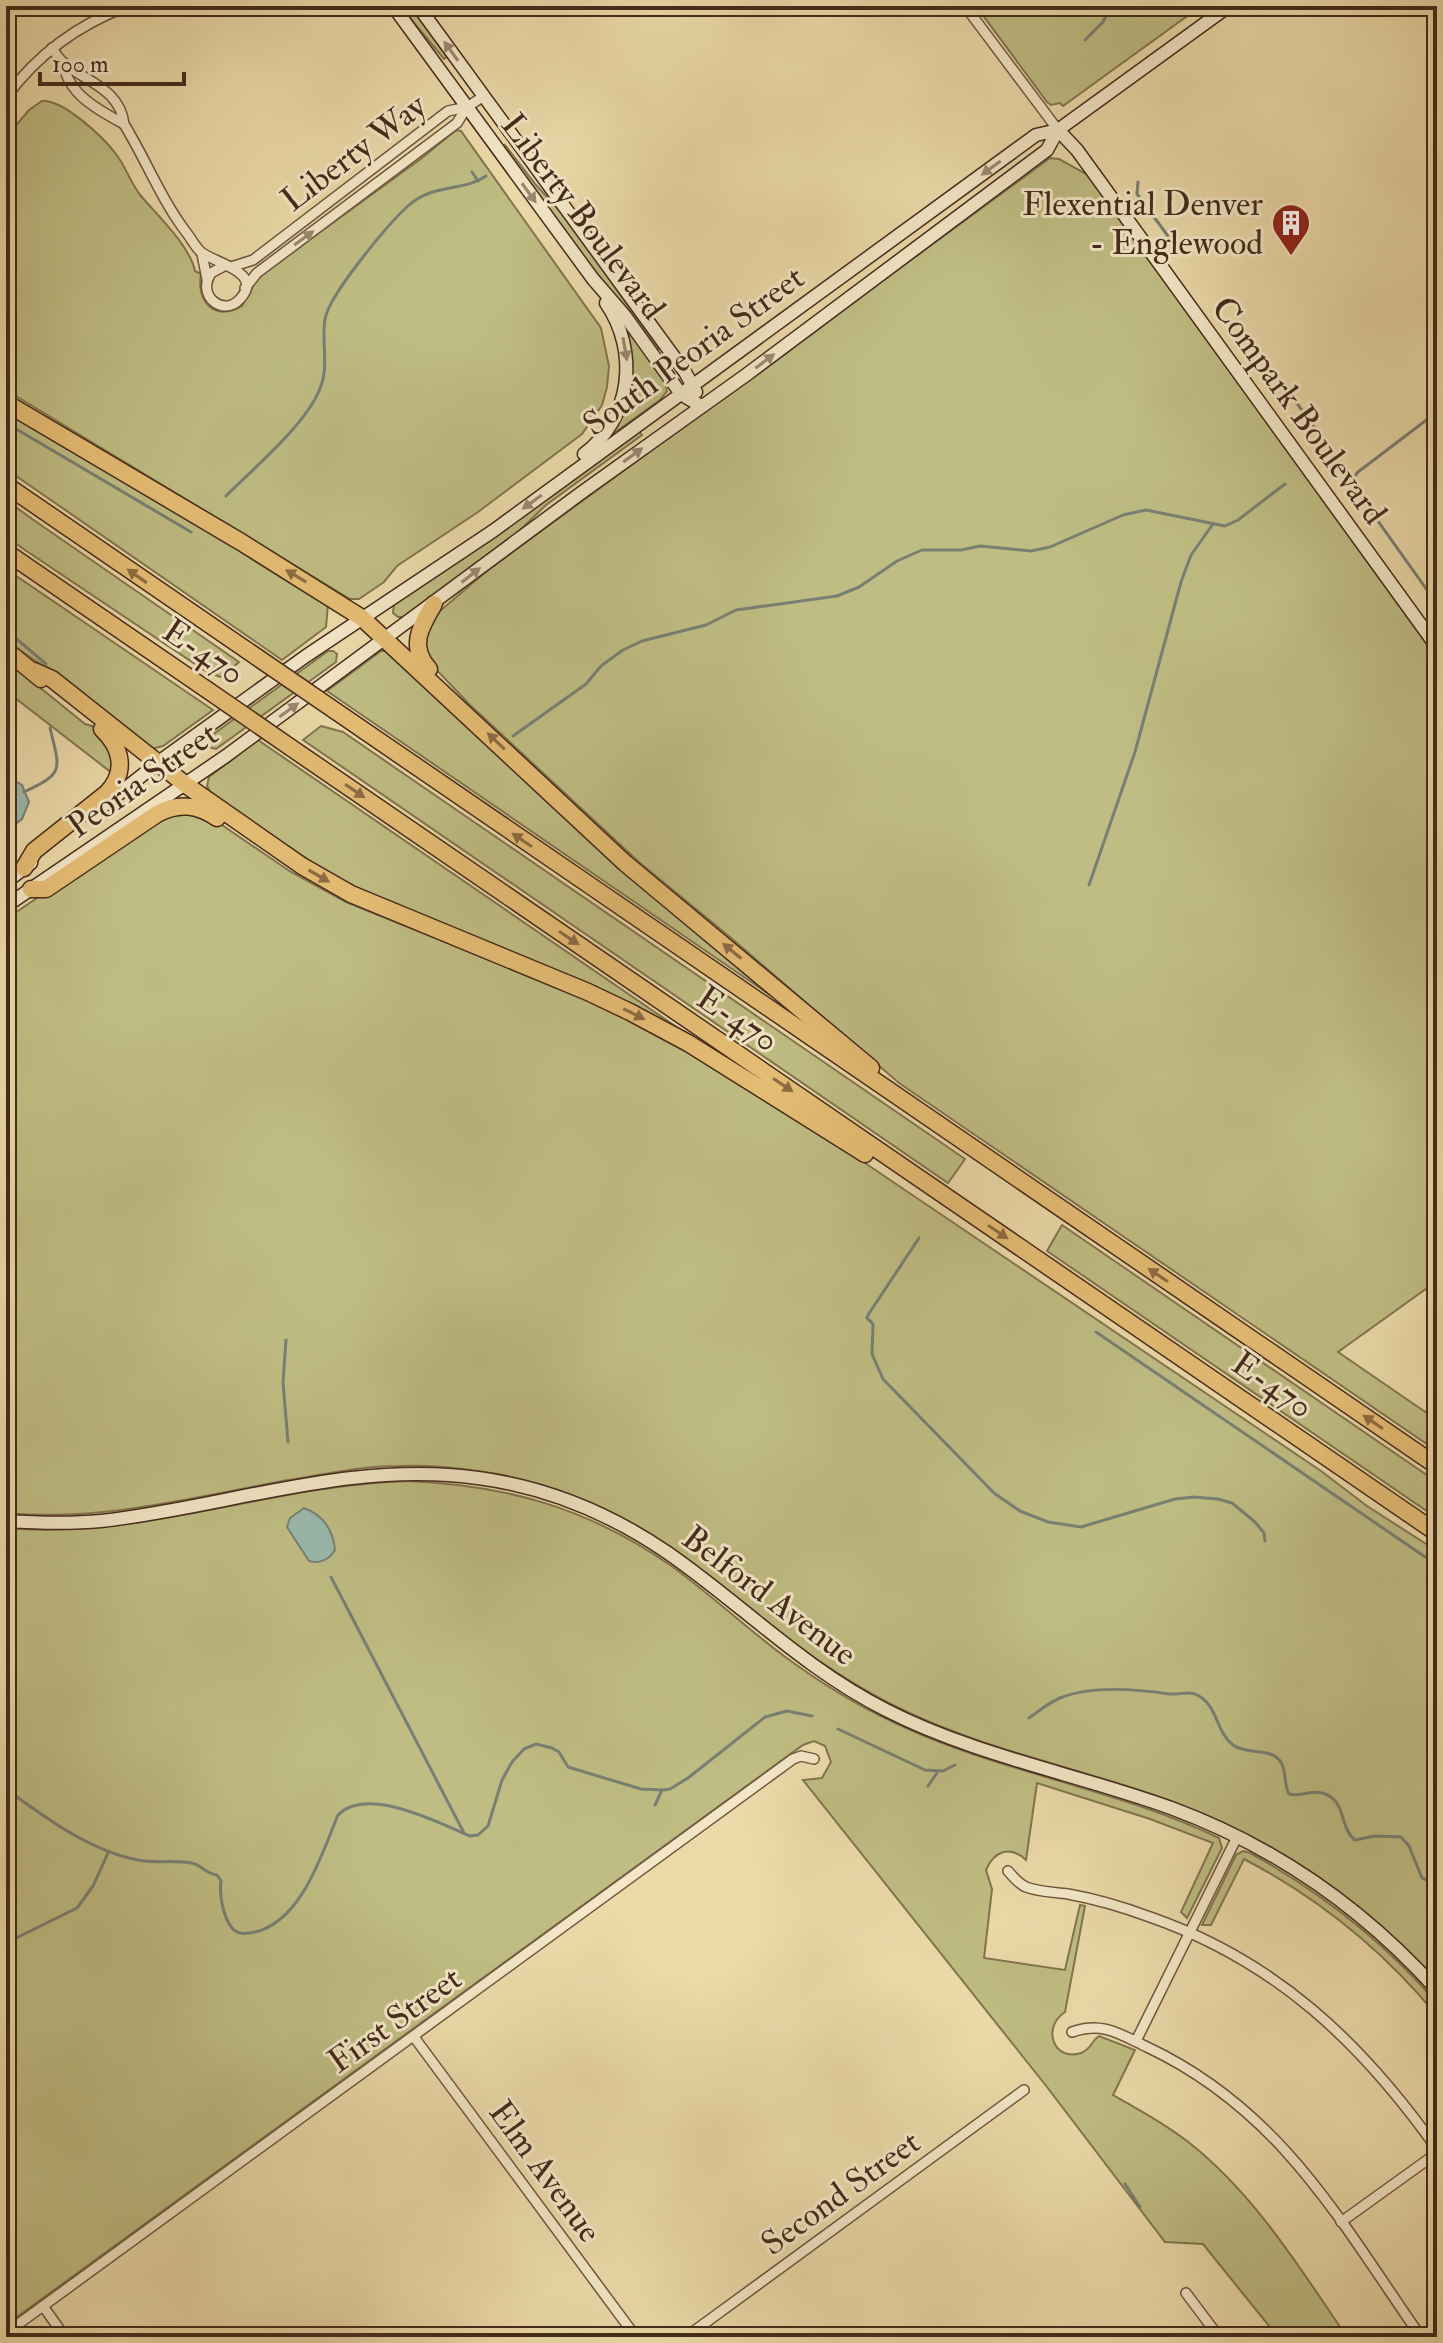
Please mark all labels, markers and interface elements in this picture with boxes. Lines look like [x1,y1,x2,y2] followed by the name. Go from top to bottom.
[40,36,184,86] scale bar
[443,41,459,62] one-way arrow
[52,49,109,80] text: 100 m
[273,84,436,222] street label: Liberty Way
[491,105,674,329] street label: Liberty Boulevard
[981,159,1001,175] one-way arrow
[521,182,536,203] one-way arrow
[1022,183,1263,265] place label: Flexential Denver - Englewood
[1270,202,1312,257] building icon: Flexential Denver - Englewood
[293,230,315,246] one-way arrow
[575,256,813,446] street label: South Peoria Street
[1202,288,1396,534] street label: Compark Boulevard
[619,337,631,362] one-way arrow
[754,353,775,369] one-way arrow
[622,447,644,463] one-way arrow
[522,494,542,510] one-way arrow
[461,567,481,583] one-way arrow
[127,569,148,584] one-way arrow
[285,569,307,583] one-way arrow
[154,609,252,695] street label: E-470
[278,702,300,718] one-way arrow
[59,713,227,848] street label: Peoria Street
[487,733,506,751] one-way arrow
[344,783,365,798] one-way arrow
[512,833,533,848] one-way arrow
[308,869,331,883] one-way arrow
[558,930,579,945] one-way arrow
[722,943,742,960] one-way arrow
[688,976,786,1062] street label: E-470
[623,1008,646,1021] one-way arrow
[773,1077,794,1092] one-way arrow
[987,1224,1008,1239] one-way arrow
[1148,1268,1169,1283] one-way arrow
[1223,1342,1321,1428] street label: E-470
[1362,1415,1383,1430] one-way arrow
[673,1517,865,1676] street label: Belford Avenue
[320,1957,470,2083] street label: First Street
[479,2092,611,2251] street label: Elm Avenue
[753,2121,929,2265] street label: Second Street

